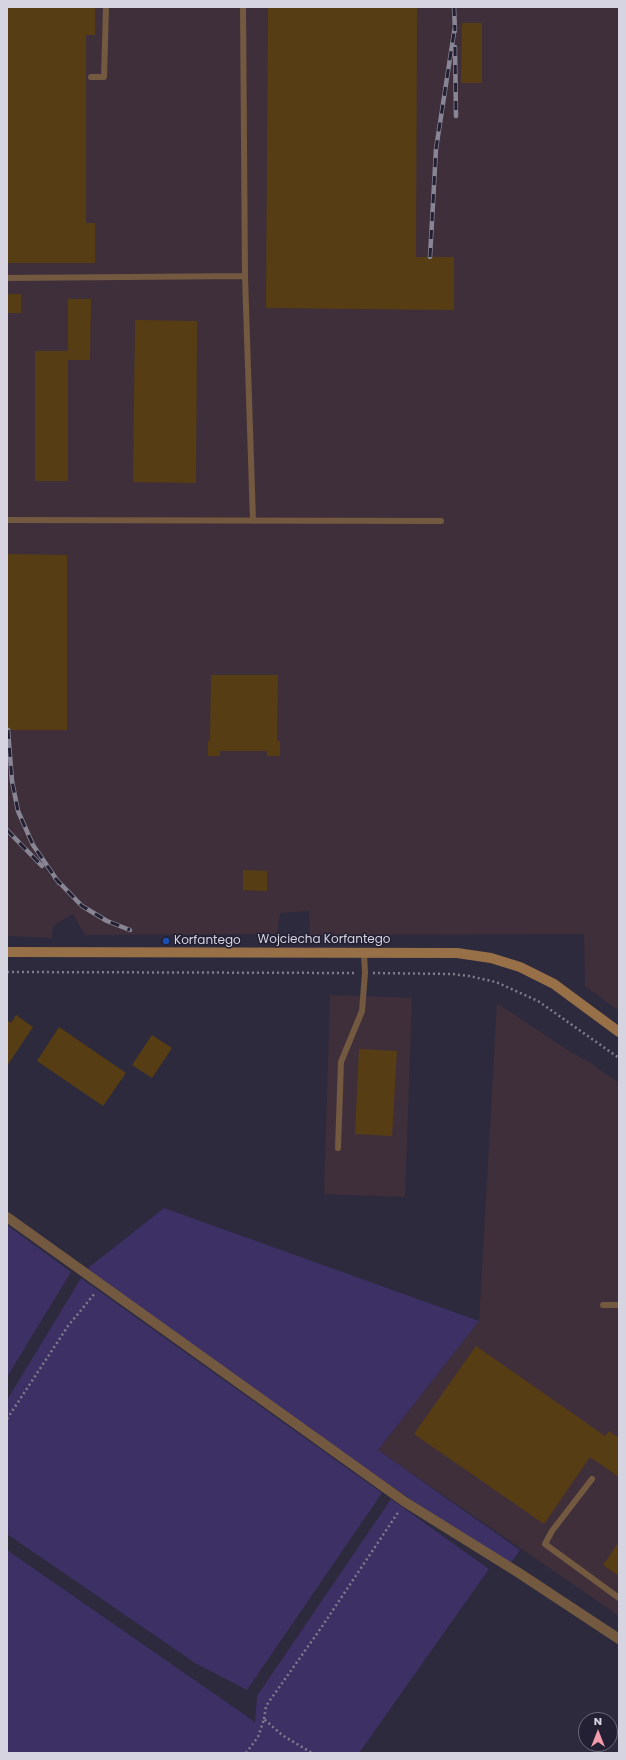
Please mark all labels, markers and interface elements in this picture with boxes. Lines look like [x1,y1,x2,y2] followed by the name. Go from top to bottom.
[257,933,391,947] street label: Wojciecha Korfantego
[174,934,241,948] place label: Korfantego
[161,936,171,946] marker: Korfantego
[578,1712,618,1752] north arrow
[594,1713,602,1729] text: N

